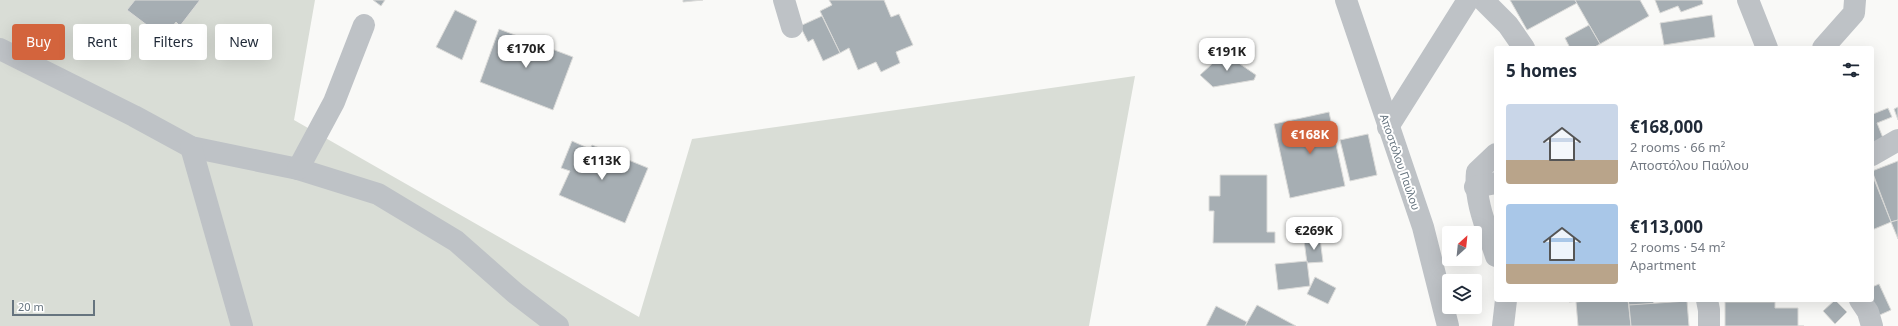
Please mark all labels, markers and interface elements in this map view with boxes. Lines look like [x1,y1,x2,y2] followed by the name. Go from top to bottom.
[12,24,65,60] chip: Buy
[73,24,131,60] chip: Rent
[139,24,207,60] chip: Filters
[215,24,272,60] chip: New
[498,35,554,69] pin: €170K
[1199,38,1255,72] pin: €191K
[507,39,545,57] text: €170K
[1208,42,1246,60] text: €191K
[1506,59,1577,82] text: 5 homes
[1840,59,1862,81] icon: filters
[1377,112,1424,212] street label: Αποστόλου Παύλου
[1630,115,1703,138] text: €168,000
[1538,120,1586,168] icon: home
[1282,121,1338,155] pin: €168K
[1291,125,1329,143] text: €168K
[1630,138,1725,156] text: 2 rooms · 66 m²
[574,147,630,181] pin: €113K
[583,151,621,169] text: €113K
[1630,156,1749,174] text: Αποστόλου Παύλου
[1630,215,1703,238] text: €113,000
[1286,217,1342,251] pin: €269K
[1538,220,1586,268] icon: home
[1295,221,1333,239] text: €269K
[1442,226,1482,266] north arrow
[1442,226,1482,314] map controls
[1630,238,1725,256] text: 2 rooms · 54 m²
[1630,256,1696,274] text: Apartment
[1442,274,1482,314] button: layers
[12,298,95,317] scale bar
[18,299,44,314] text: 20 m

